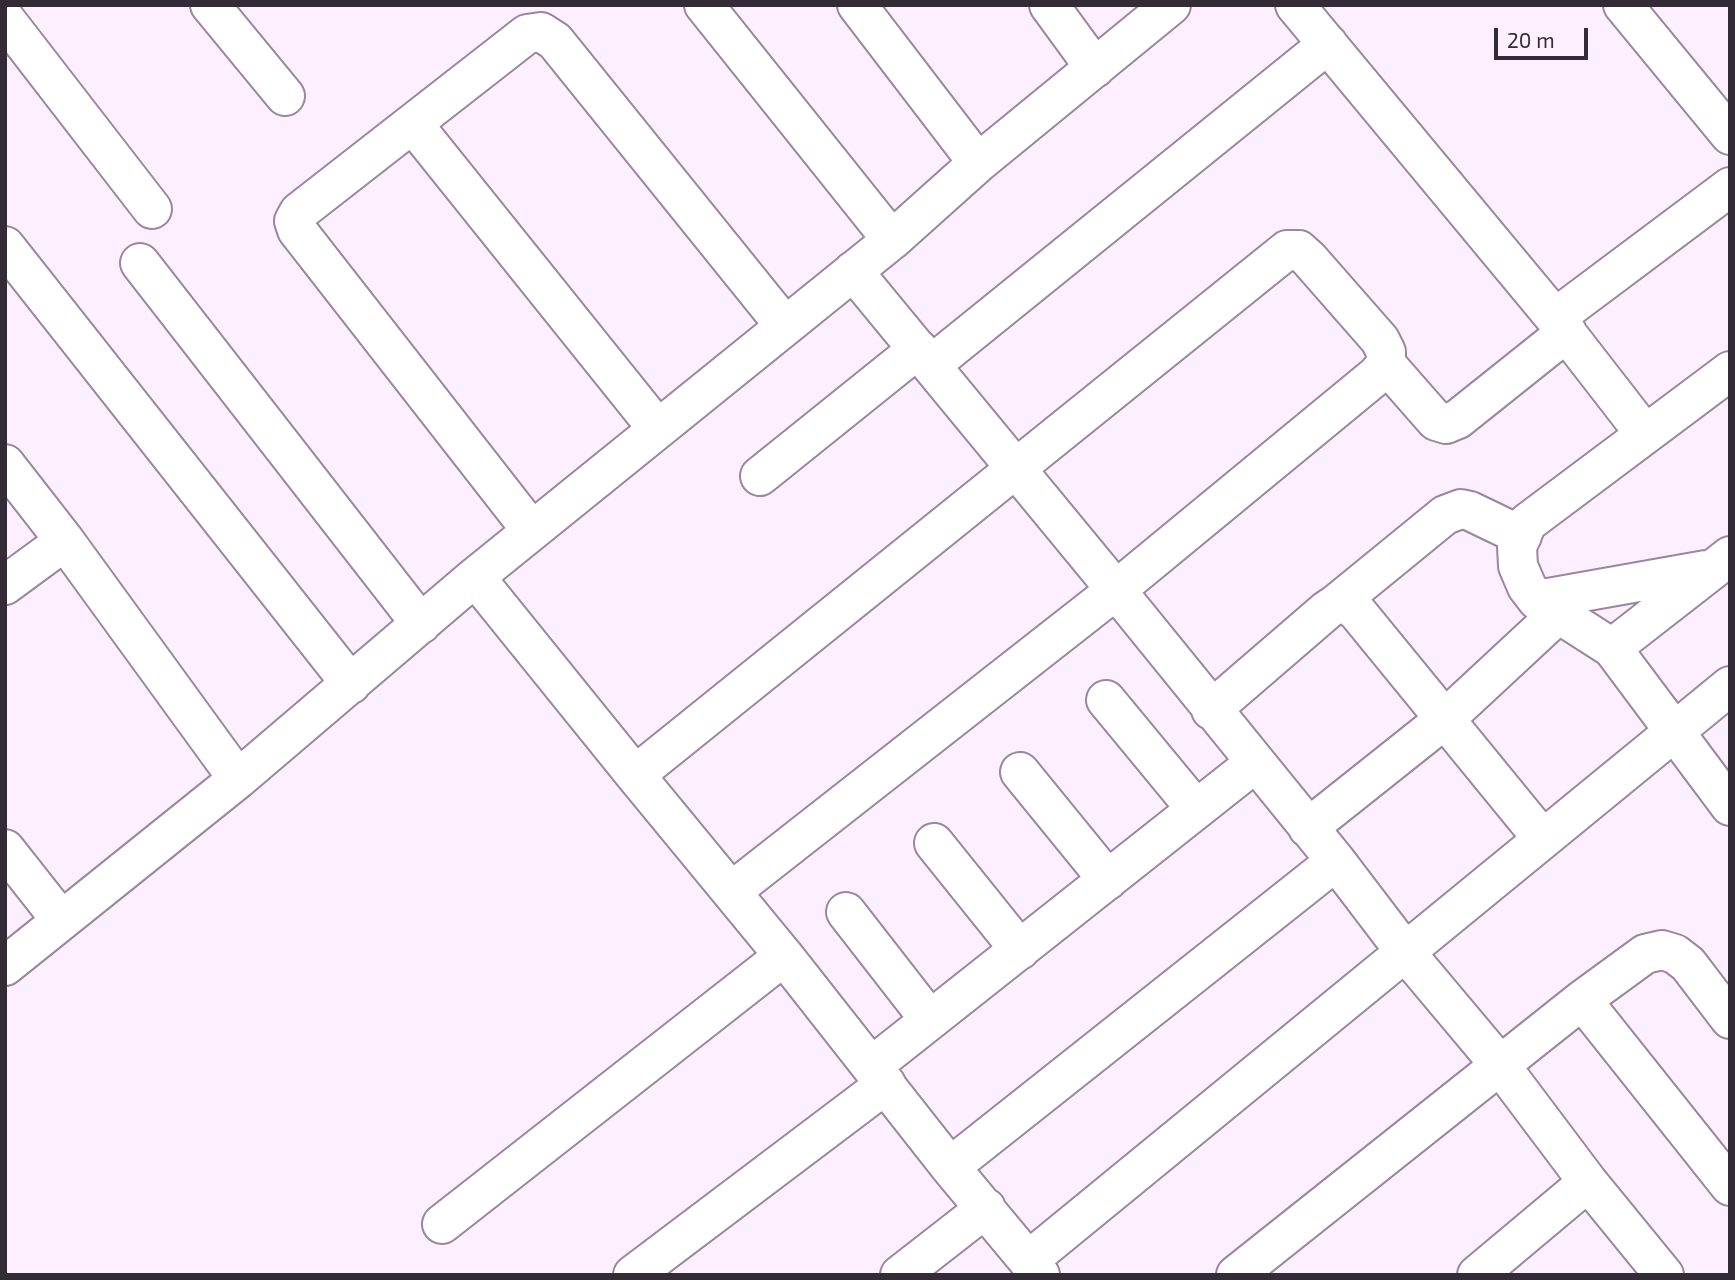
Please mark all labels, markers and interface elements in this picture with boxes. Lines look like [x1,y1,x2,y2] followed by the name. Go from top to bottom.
[1497,14,1592,58] scale bar
[1507,27,1555,52] text: 20 m

